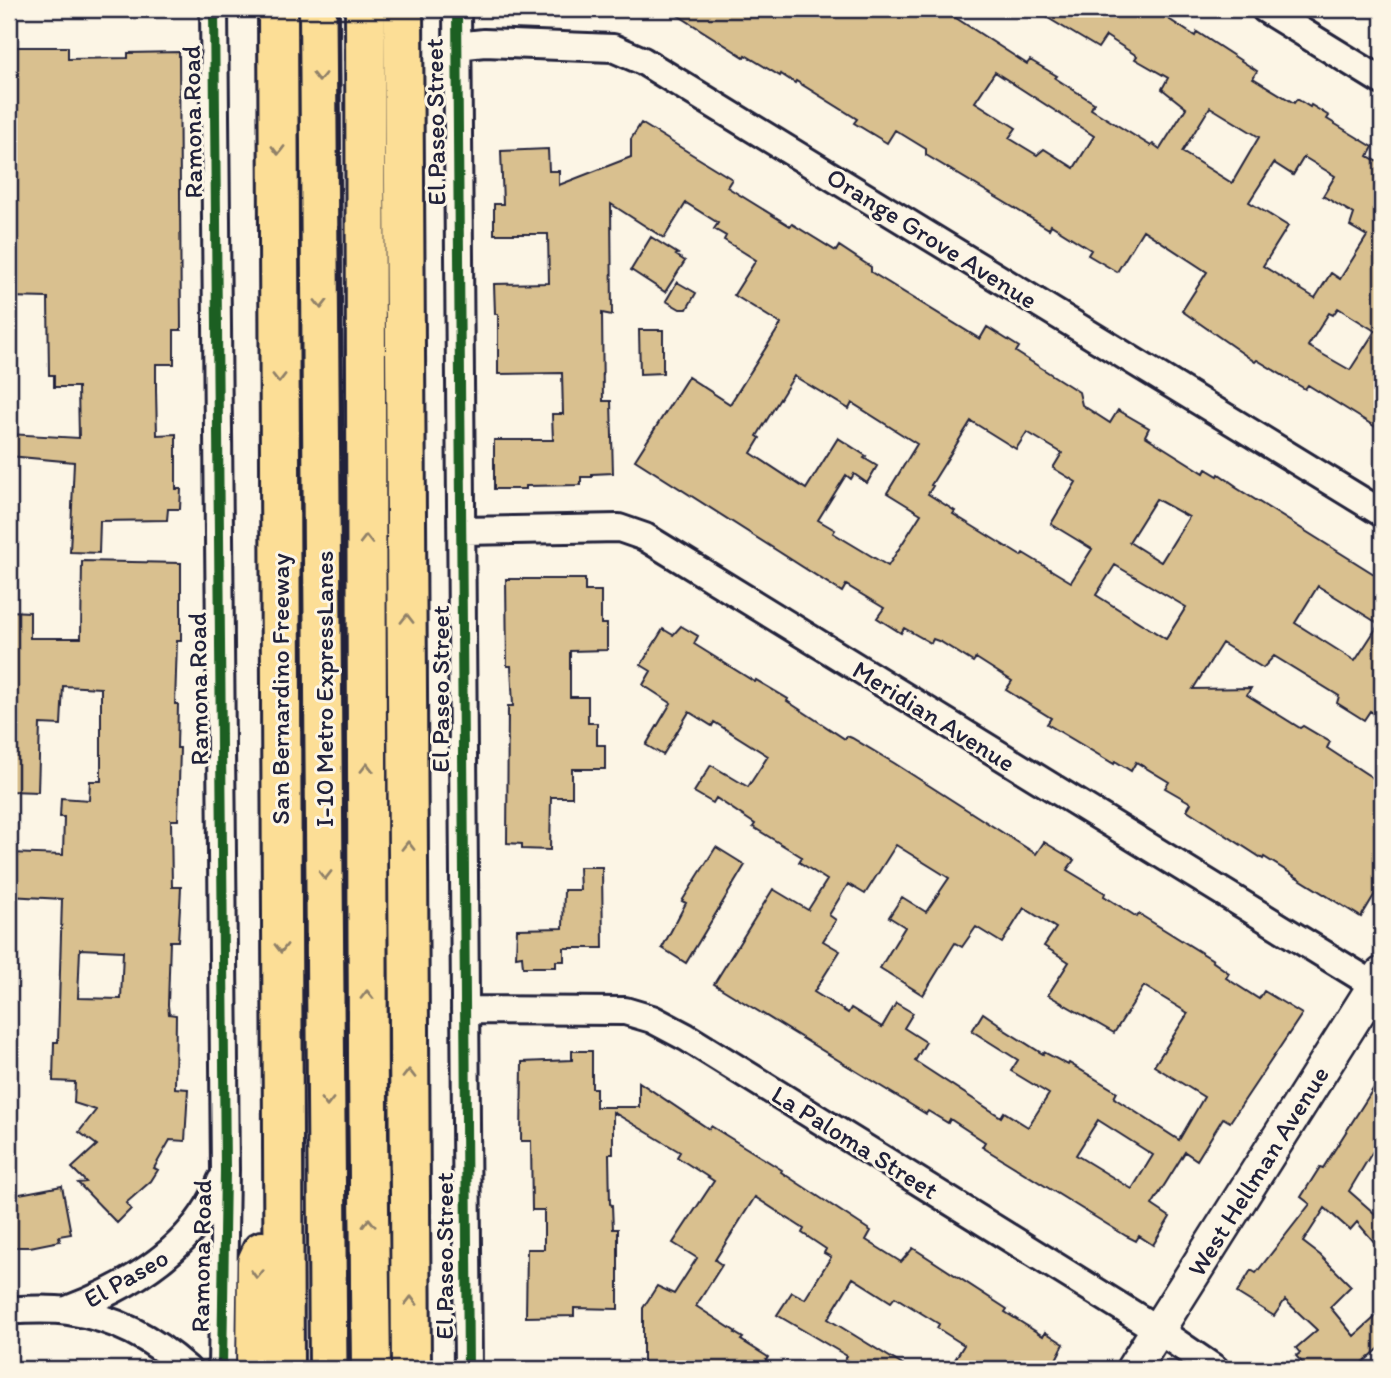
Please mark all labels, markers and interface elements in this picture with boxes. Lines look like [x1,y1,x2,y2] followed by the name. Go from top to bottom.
[418,38,452,206] street label: El Paseo Street
[175,45,209,199] street label: Ramona Road
[311,72,327,83] one-way arrow
[270,146,286,156] one-way arrow
[821,160,1043,316] street label: Orange Grove Avenue
[313,300,329,310] one-way arrow
[271,373,287,384] one-way arrow
[358,534,374,545] one-way arrow
[308,551,340,827] street label: I-10 Metro ExpressLanes
[264,553,296,825] street label: San Bernardino Freeway
[424,605,456,773] street label: El Paseo Street
[181,612,215,766] street label: Ramona Road
[399,613,414,624] one-way arrow
[847,653,1021,779] street label: Meridian Avenue
[359,762,375,772] one-way arrow
[400,840,416,851] one-way arrow
[317,870,333,881] one-way arrow
[273,944,289,954] one-way arrow
[360,989,375,1000] one-way arrow
[1180,1060,1336,1282] street label: West Hellman Avenue
[401,1068,417,1078] one-way arrow
[766,1078,944,1206] street label: La Paloma Street
[319,1098,335,1108] one-way arrow
[428,1172,460,1340] street label: El Paseo Street
[184,1179,218,1333] street label: Ramona Road
[361,1217,377,1227] one-way arrow
[78,1241,174,1315] street label: El Paseo
[249,1270,265,1280] one-way arrow
[403,1295,419,1306] one-way arrow

